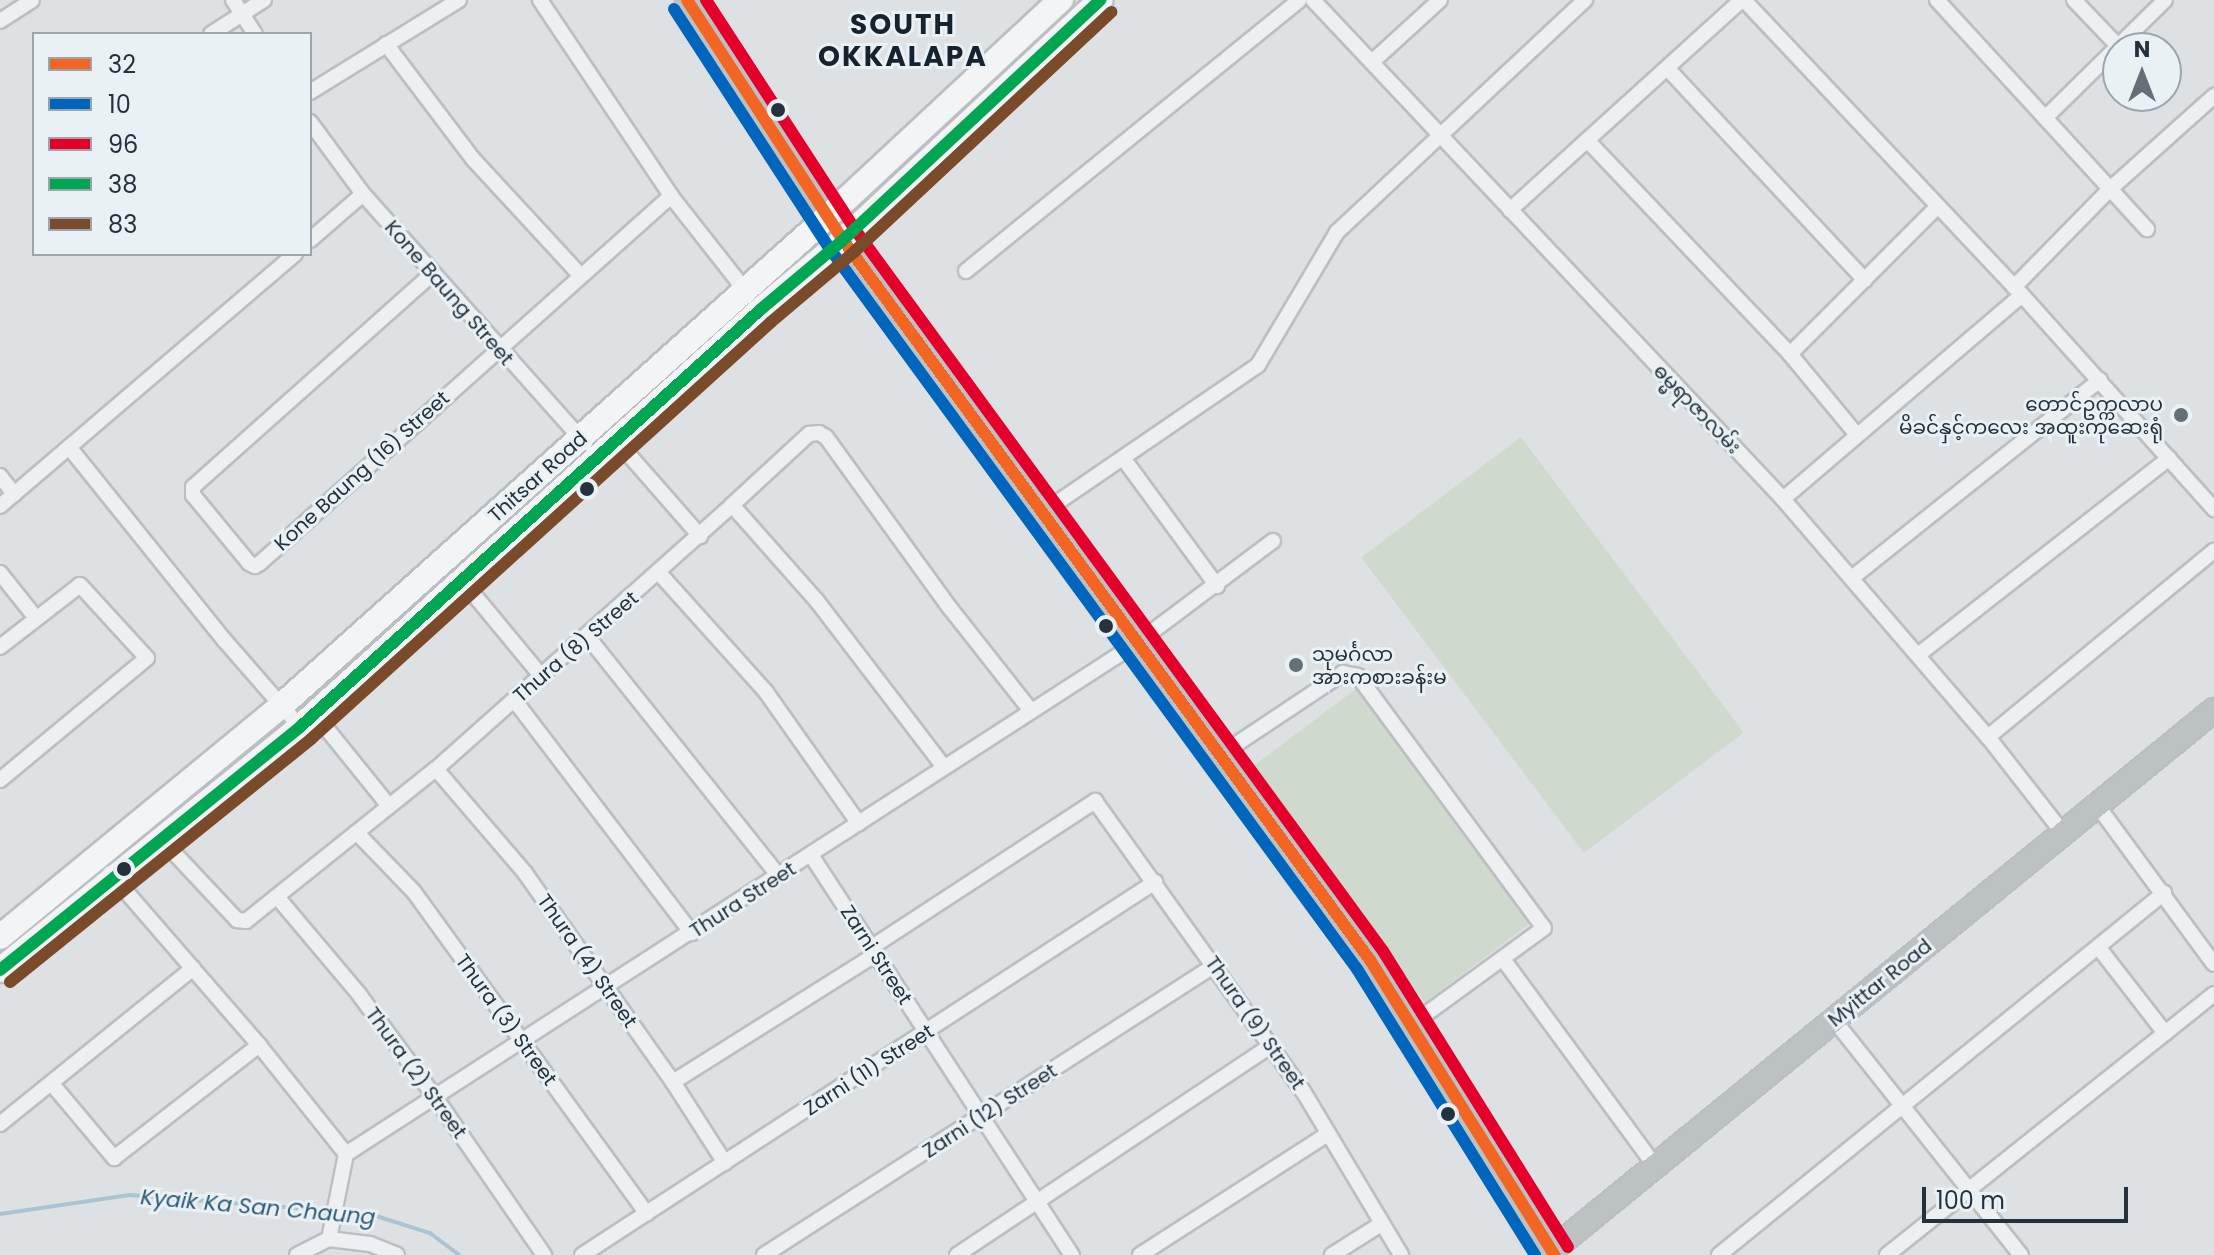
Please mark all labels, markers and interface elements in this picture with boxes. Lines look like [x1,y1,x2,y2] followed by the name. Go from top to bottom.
[818,8,988,74] district label: SOUTH OKKALAPA
[32,32,312,256] legend
[2102,32,2182,112] north arrow
[2134,34,2150,65] text: N
[108,48,136,81] text: 32
[108,88,131,121] text: 10
[770,102,786,118] unlabelled marker
[108,128,138,161] text: 96
[108,168,137,201] text: 38
[108,208,137,241] text: 83
[380,216,518,370] street label: Kone Baung Street
[1648,359,1746,459] street label: ဓမ္မရာဇာလမ်း
[270,386,454,556] street label: Kone Baung (16) Street
[1899,392,2163,439] place label: တောင်ဥက္ကလာပ မိခင်နှင့်ကလေး အထူးကုဆေးရုံ
[2170,404,2192,426] marker: တောင်ဥက္ကလာပ မိခင်နှင့်ကလေး အထူးကုဆေးရုံ
[484,426,592,528] street label: Thitsar Road
[579,481,595,497] unlabelled marker
[509,586,643,708] street label: Thura (8) Street
[1098,618,1114,634] unlabelled marker
[1312,642,1447,689] place label: သုမင်္ဂလာ အားကစားခန်းမ
[1287,656,1305,674] marker: သုမင်္ဂလာ အားကစားခန်းမ
[686,857,800,943] street label: Thura Street
[116,861,132,877] unlabelled marker
[532,890,642,1032] street label: Thura (4) Street
[835,901,917,1009] street label: Zarni Street
[1823,934,1937,1032] street label: Myittar Road
[450,950,562,1090] street label: Thura (3) Street
[1200,952,1310,1094] street label: Thura (9) Street
[360,1003,472,1143] street label: Thura (2) Street
[800,1019,938,1121] street label: Zarni (11) Street
[919,1059,1061,1163] street label: Zarni (12) Street
[1440,1106,1456,1122] unlabelled marker
[1926,1171,2132,1221] scale bar
[139,1184,377,1230] water label: Kyaik Ka San Chaung
[1936,1184,2005,1217] text: 100 m

